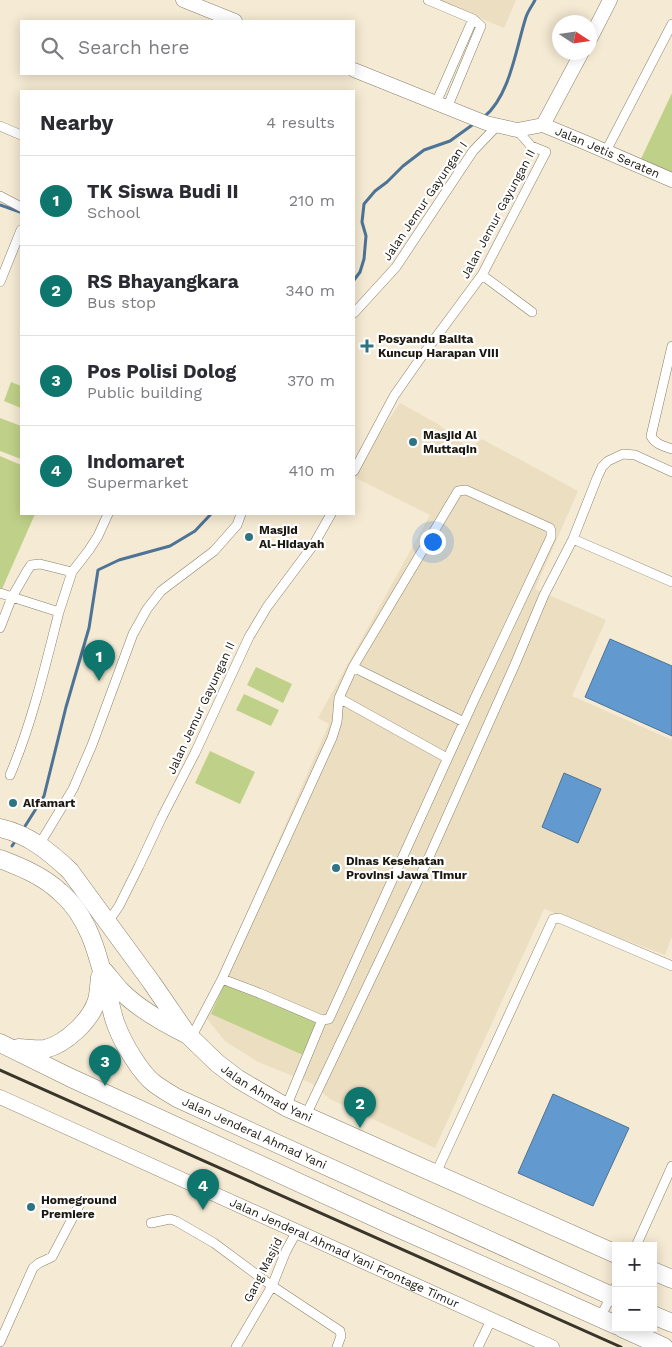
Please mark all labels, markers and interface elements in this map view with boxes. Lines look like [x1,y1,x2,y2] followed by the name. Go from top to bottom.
[552,15,597,60] north arrow
[20,20,355,75] search box
[38,34,66,62] icon: search
[78,36,189,59] text: Search here
[40,110,113,135] text: Nearby
[266,113,335,132] text: 4 results
[553,124,662,181] street label: Jalan Jetis Seraten
[380,139,470,263] street label: Jalan Jemur Gayungan I
[458,147,538,281] street label: Jalan Jemur Gayungan II
[87,180,239,203] text: TK Siswa Budi II
[53,191,59,210] text: 1
[289,191,335,210] text: 210 m
[87,203,140,222] text: School
[87,270,239,293] text: RS Bhayangkara
[51,281,61,300] text: 2
[285,281,335,300] text: 340 m
[87,293,156,312] text: Bus stop
[378,332,499,360] place label: Posyandu Balita Kuncup Harapan VIII
[360,339,374,353] marker: Posyandu Balita Kuncup Harapan VIII
[87,360,236,383] text: Pos Polisi Dolog
[51,371,61,390] text: 3
[287,371,335,390] text: 370 m
[87,383,202,402] text: Public building
[423,428,477,456] place label: Masjid Al Muttaqin
[407,436,419,448] marker: Masjid Al Muttaqin
[87,450,184,473] text: Indomaret
[51,461,61,480] text: 4
[289,461,335,480] text: 410 m
[87,473,188,492] text: Supermarket
[259,523,324,551] place label: Masjid Al-Hidayah
[420,529,446,555] your location
[243,531,255,543] marker: Masjid Al-Hidayah
[83,640,115,681] pin: 1
[164,640,238,776] street label: Jalan Jemur Gayungan II
[23,796,76,810] place label: Alfamart
[7,797,19,809] marker: Alfamart
[346,854,468,882] place label: Dinas Kesehatan Provinsi Jawa Timur
[330,862,342,874] marker: Dinas Kesehatan Provinsi Jawa Timur
[89,1045,121,1086] pin: 3
[218,1062,314,1125] street label: Jalan Ahmad Yani
[344,1087,376,1128] pin: 2
[180,1094,329,1172] street label: Jalan Jenderal Ahmad Yani
[187,1169,219,1210] pin: 4
[41,1193,117,1221] place label: Homeground Premiere
[227,1195,461,1311] street label: Jalan Jenderal Ahmad Yani Frontage Timur
[25,1201,37,1213] marker: Homeground Premiere
[241,1235,285,1305] street label: Gang Masjid
[612,1242,657,1332] map controls
[612,1242,657,1287] button: +
[612,1287,657,1332] button: −

